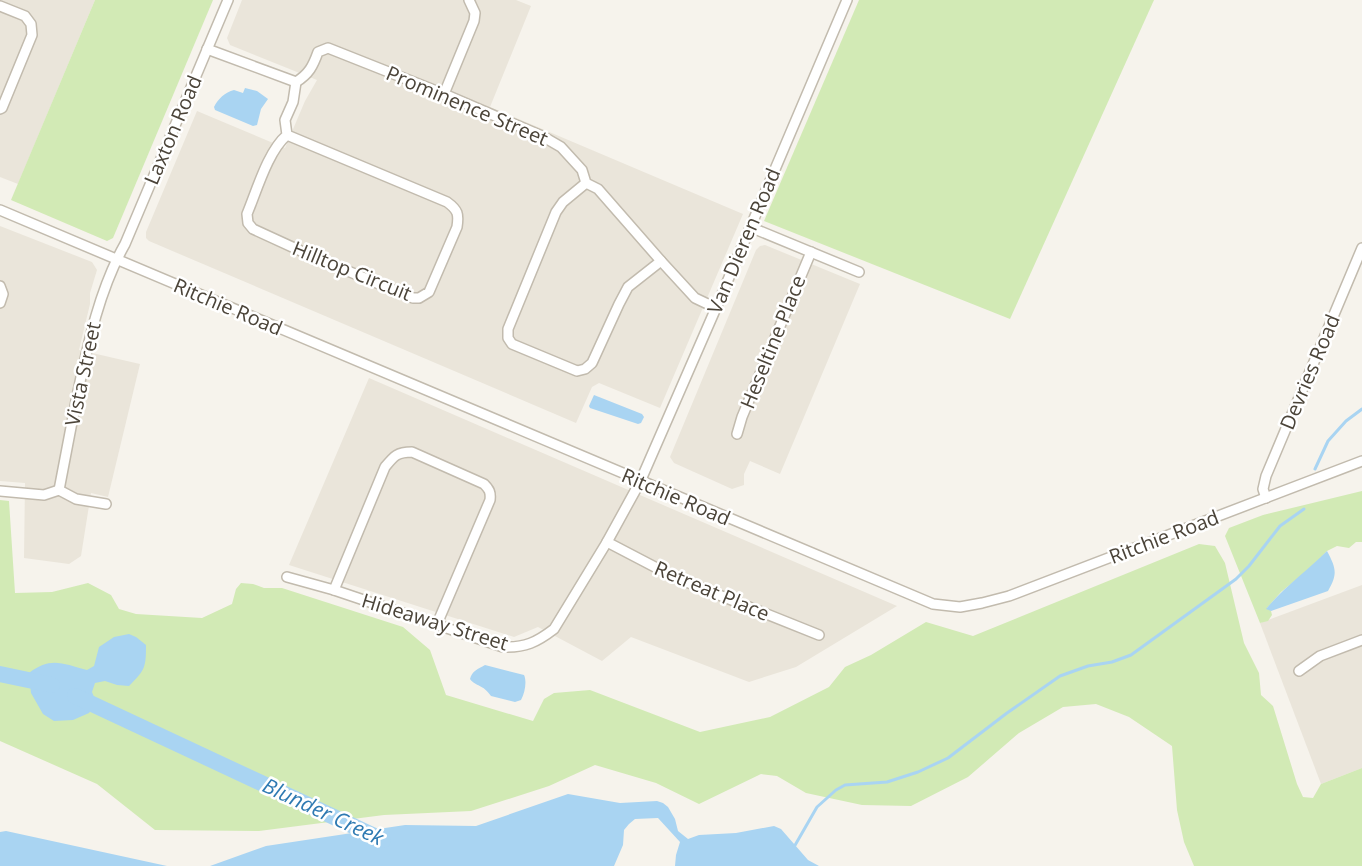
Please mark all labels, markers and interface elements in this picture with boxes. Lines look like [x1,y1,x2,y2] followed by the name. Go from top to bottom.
[382,59,552,152] street label: Prominence Street
[137,71,208,189] street label: Laxton Road
[701,164,786,318] street label: Van Dieren Road
[289,234,416,307] street label: Hilltop Circuit
[733,271,812,413] street label: Heseltine Place
[170,272,287,342] street label: Ritchie Road
[1273,310,1346,434] street label: Devries Road
[58,319,107,428] street label: Vista Street
[618,462,735,532] street label: Ritchie Road
[1105,503,1223,570] street label: Ritchie Road
[651,554,774,627] street label: Retreat Place
[358,586,512,657] street label: Hideaway Street
[258,771,389,852] water label: Blunder Creek

